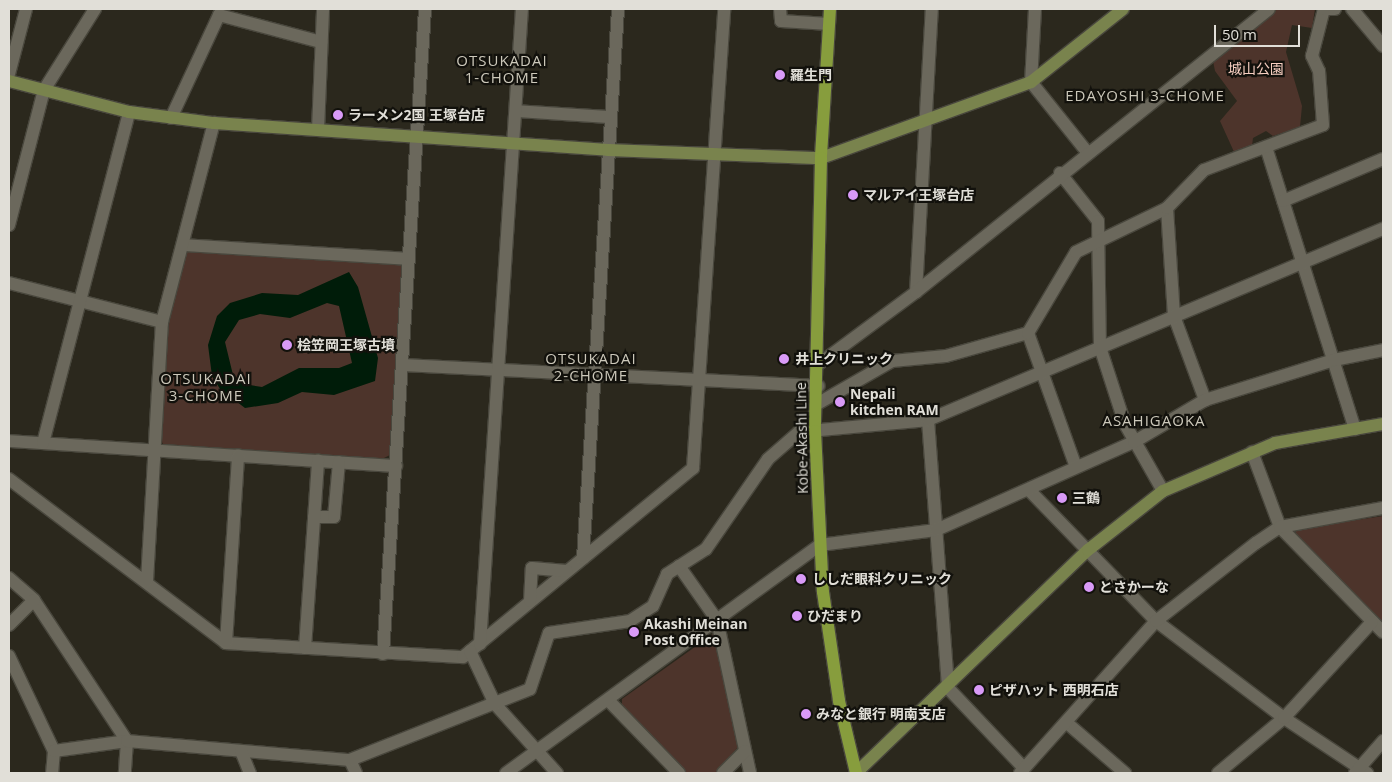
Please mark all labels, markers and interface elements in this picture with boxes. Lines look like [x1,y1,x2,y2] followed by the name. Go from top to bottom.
[1217,15,1303,47] scale bar
[1222,24,1257,44] text: 50 m
[455,51,549,86] district label: OTSUKADAI 1-CHOME
[1228,61,1284,77] park label: 城山公園
[790,67,832,83] place label: 羅生門
[774,69,786,81] marker: 羅生門
[1063,87,1227,105] district label: EDAYOSHI 3-CHOME
[348,107,486,123] place label: ラーメン2国 王塚台店
[332,109,344,121] marker: ラーメン2国 王塚台店
[863,187,975,203] place label: マルアイ王塚台店
[847,189,859,201] marker: マルアイ王塚台店
[297,337,395,353] place label: 桧笠岡王塚古墳
[281,339,293,351] marker: 桧笠岡王塚古墳
[544,349,638,384] district label: OTSUKADAI 2-CHOME
[795,351,893,367] place label: 井上クリニック
[777,352,791,366] marker: 井上クリニック
[159,369,253,404] district label: OTSUKADAI 3-CHOME
[793,382,811,494] street label: Kobe-Akashi Line
[850,386,939,418] place label: Nepali kitchen RAM
[834,396,846,408] marker: Nepali kitchen RAM
[1101,412,1207,430] district label: ASAHIGAOKA
[1072,490,1100,506] place label: 三鶴
[1056,492,1068,504] marker: 三鶴
[812,571,952,587] place label: ししだ眼科クリニック
[794,572,808,586] marker: ししだ眼科クリニック
[1099,579,1169,595] place label: とさかーな
[1083,581,1095,593] marker: とさかーな
[807,608,863,624] place label: ひだまり
[791,610,803,622] marker: ひだまり
[644,616,747,648] place label: Akashi Meinan Post Office
[628,626,640,638] marker: Akashi Meinan Post Office
[989,682,1119,698] place label: ピザハット 西明石店
[973,684,985,696] marker: ピザハット 西明石店
[816,706,946,722] place label: みなと銀行 明南支店
[800,708,812,720] marker: みなと銀行 明南支店

